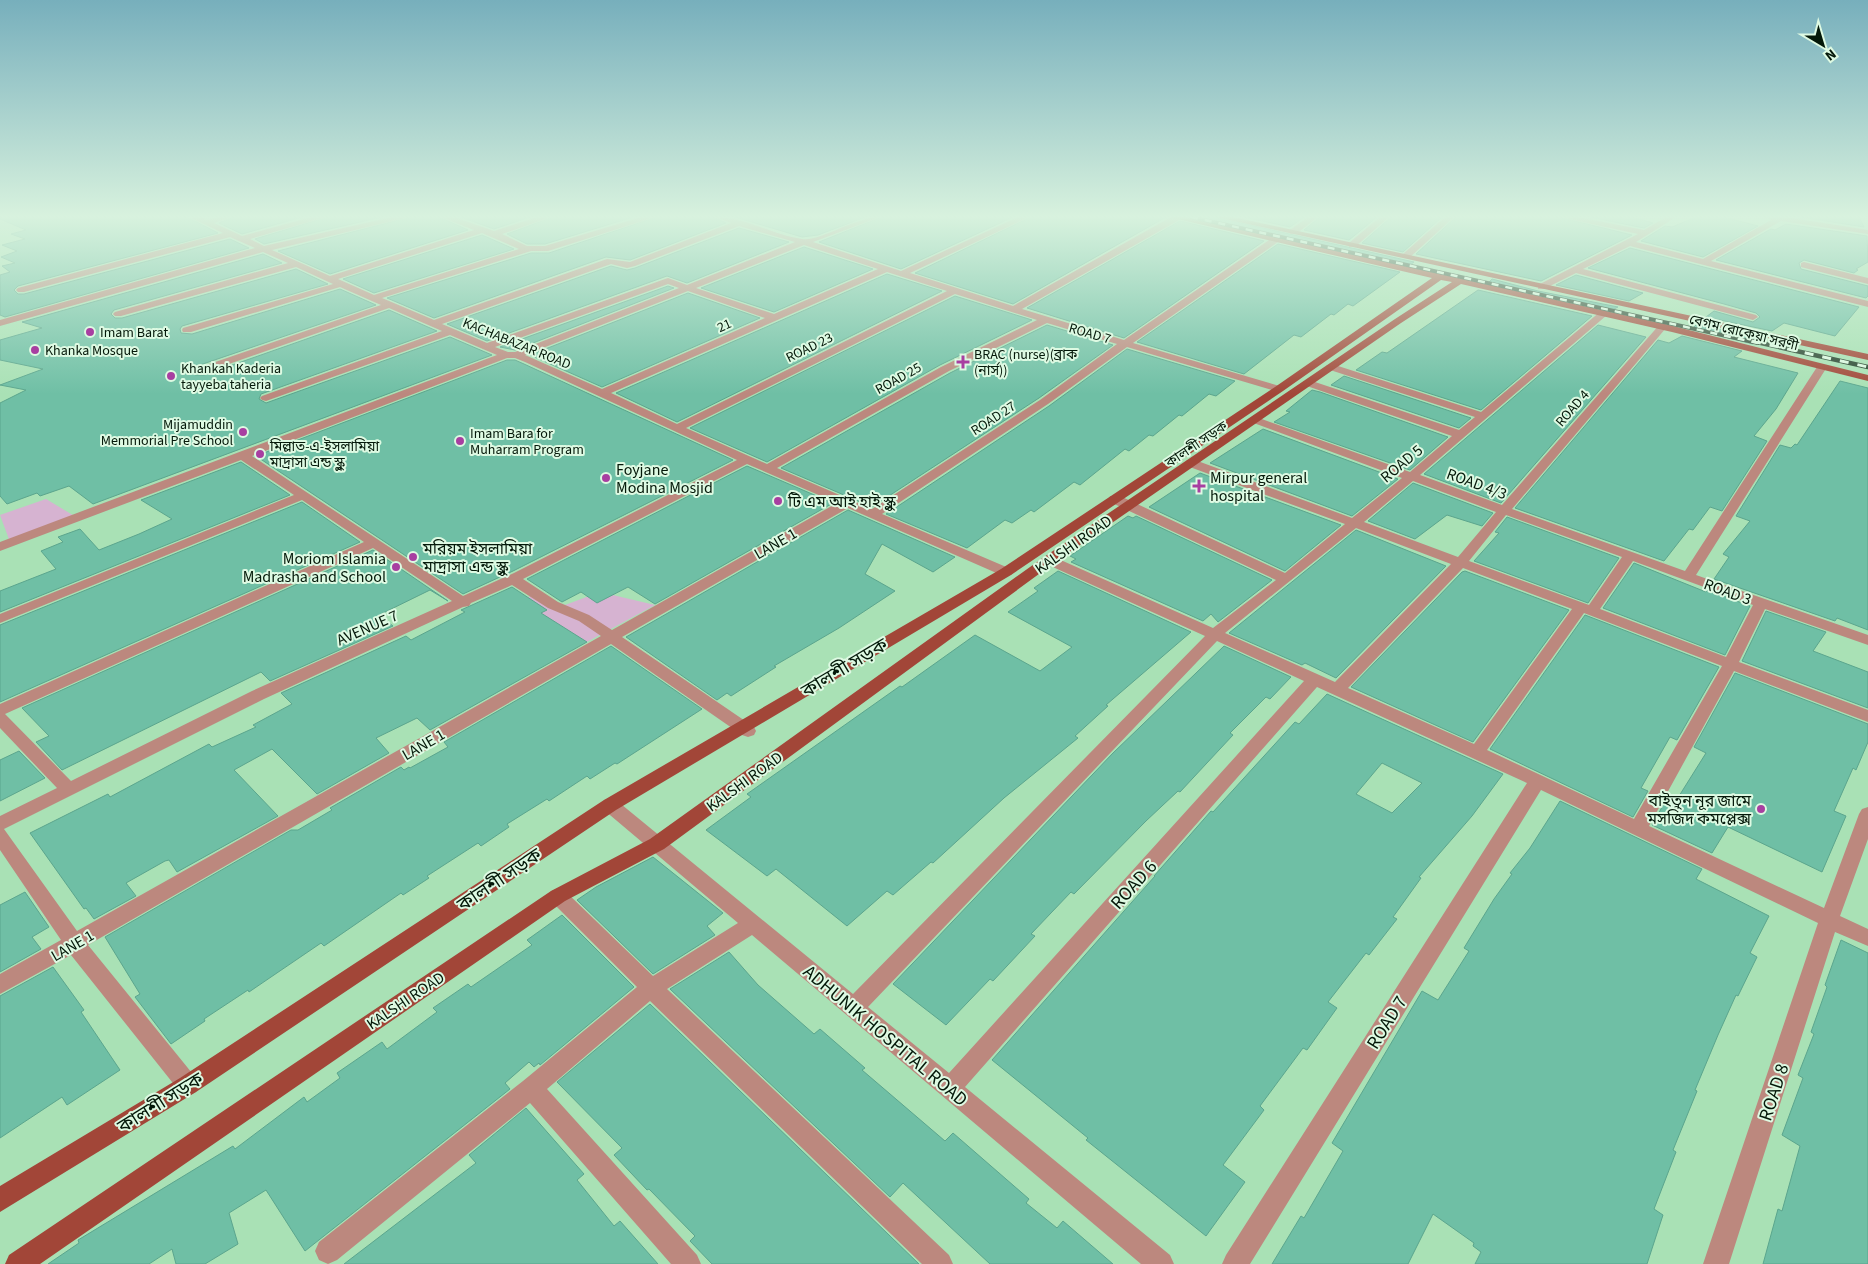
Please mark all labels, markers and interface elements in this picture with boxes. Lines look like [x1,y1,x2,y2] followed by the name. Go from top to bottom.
[1798,20,1848,70] north arrow
[1821,44,1840,65] text: N
[1687,310,1801,356] street label: বেগম রোকেয়া সরণী
[460,313,574,375] street label: KACHABAZAR ROAD
[714,314,735,338] street label: 21
[1066,318,1113,350] street label: ROAD 7
[100,323,168,343] place label: Imam Barat
[84,326,96,338] marker: Imam Barat
[783,328,836,368] street label: ROAD 23
[45,341,138,361] place label: Khanka Mosque
[29,344,41,356] marker: Khanka Mosque
[974,345,1078,381] place label: BRAC (nurse)(ব্রাক (নার্স))
[956,355,970,369] marker: BRAC (nurse)(ব্রাক (নার্স))
[872,358,925,400] street label: ROAD 25
[181,359,281,395] place label: Khankah Kaderia tayyeba taheria
[165,370,177,382] marker: Khankah Kaderia tayyeba taheria
[1551,386,1594,431] street label: ROAD 4
[967,397,1020,441] street label: ROAD 27
[101,415,233,451] place label: Mijamuddin Memmorial Pre School
[1161,416,1232,474] street label: কালশী সড়ক
[470,424,584,460] place label: Imam Bara for Muharram Program
[237,426,249,438] marker: Mijamuddin Memmorial Pre School
[454,435,466,447] marker: Imam Bara for Muharram Program
[269,437,379,473] place label: মিল্লাত-এ-ইসলামিয়া মাদ্রাসা এন্ড স্কুল
[1376,439,1428,488] street label: ROAD 5
[254,448,266,460] marker: মিল্লাত-এ-ইসলামিয়া মাদ্রাসা এন্ড স্কুল
[616,459,713,499] place label: Foyjane Modina Mosjid
[1443,463,1510,505] street label: ROAD 4/3
[1210,467,1307,507] place label: Mirpur general hospital
[600,472,612,484] marker: Foyjane Modina Mosjid
[1192,479,1206,493] marker: Mirpur general hospital
[787,491,897,513] place label: টি এম আই হাই স্কুল
[772,495,784,507] marker: টি এম আই হাই স্কুল
[1031,510,1117,580] street label: KALSHI ROAD
[750,523,801,565] street label: LANE 1
[422,538,533,578] place label: মরিয়ম ইসলামিয়া মাদ্রাসা এন্ড স্কুল
[243,548,386,588] place label: Moriom Islamia Madrasha and School
[407,551,419,563] marker: মরিয়ম ইসলামিয়া মাদ্রাসা এন্ড স্কুল
[390,561,402,573] marker: Moriom Islamia Madrasha and School
[1701,573,1755,611] street label: ROAD 3
[333,605,402,651] street label: AVENUE 7
[795,631,894,705] street label: কালশী সড়ক
[398,724,449,766] street label: LANE 1
[702,746,787,817] street label: KALSHI ROAD
[1646,790,1752,830] place label: বাইতুন নূর জামে মসজিদ কমপ্লেক্স
[1755,803,1767,815] marker: বাইতুন নূর জামে মসজিদ কমপ্লেক্স
[451,842,548,919] street label: কালশী সড়ক
[1105,854,1164,916] street label: ROAD 6
[47,925,98,967] street label: LANE 1
[797,959,973,1113] street label: ADHUNIK HOSPITAL ROAD
[362,967,449,1035] street label: KALSHI ROAD
[1360,991,1414,1055] street label: ROAD 7
[1753,1060,1796,1124] street label: ROAD 8
[112,1066,210,1141] street label: কালশী সড়ক

